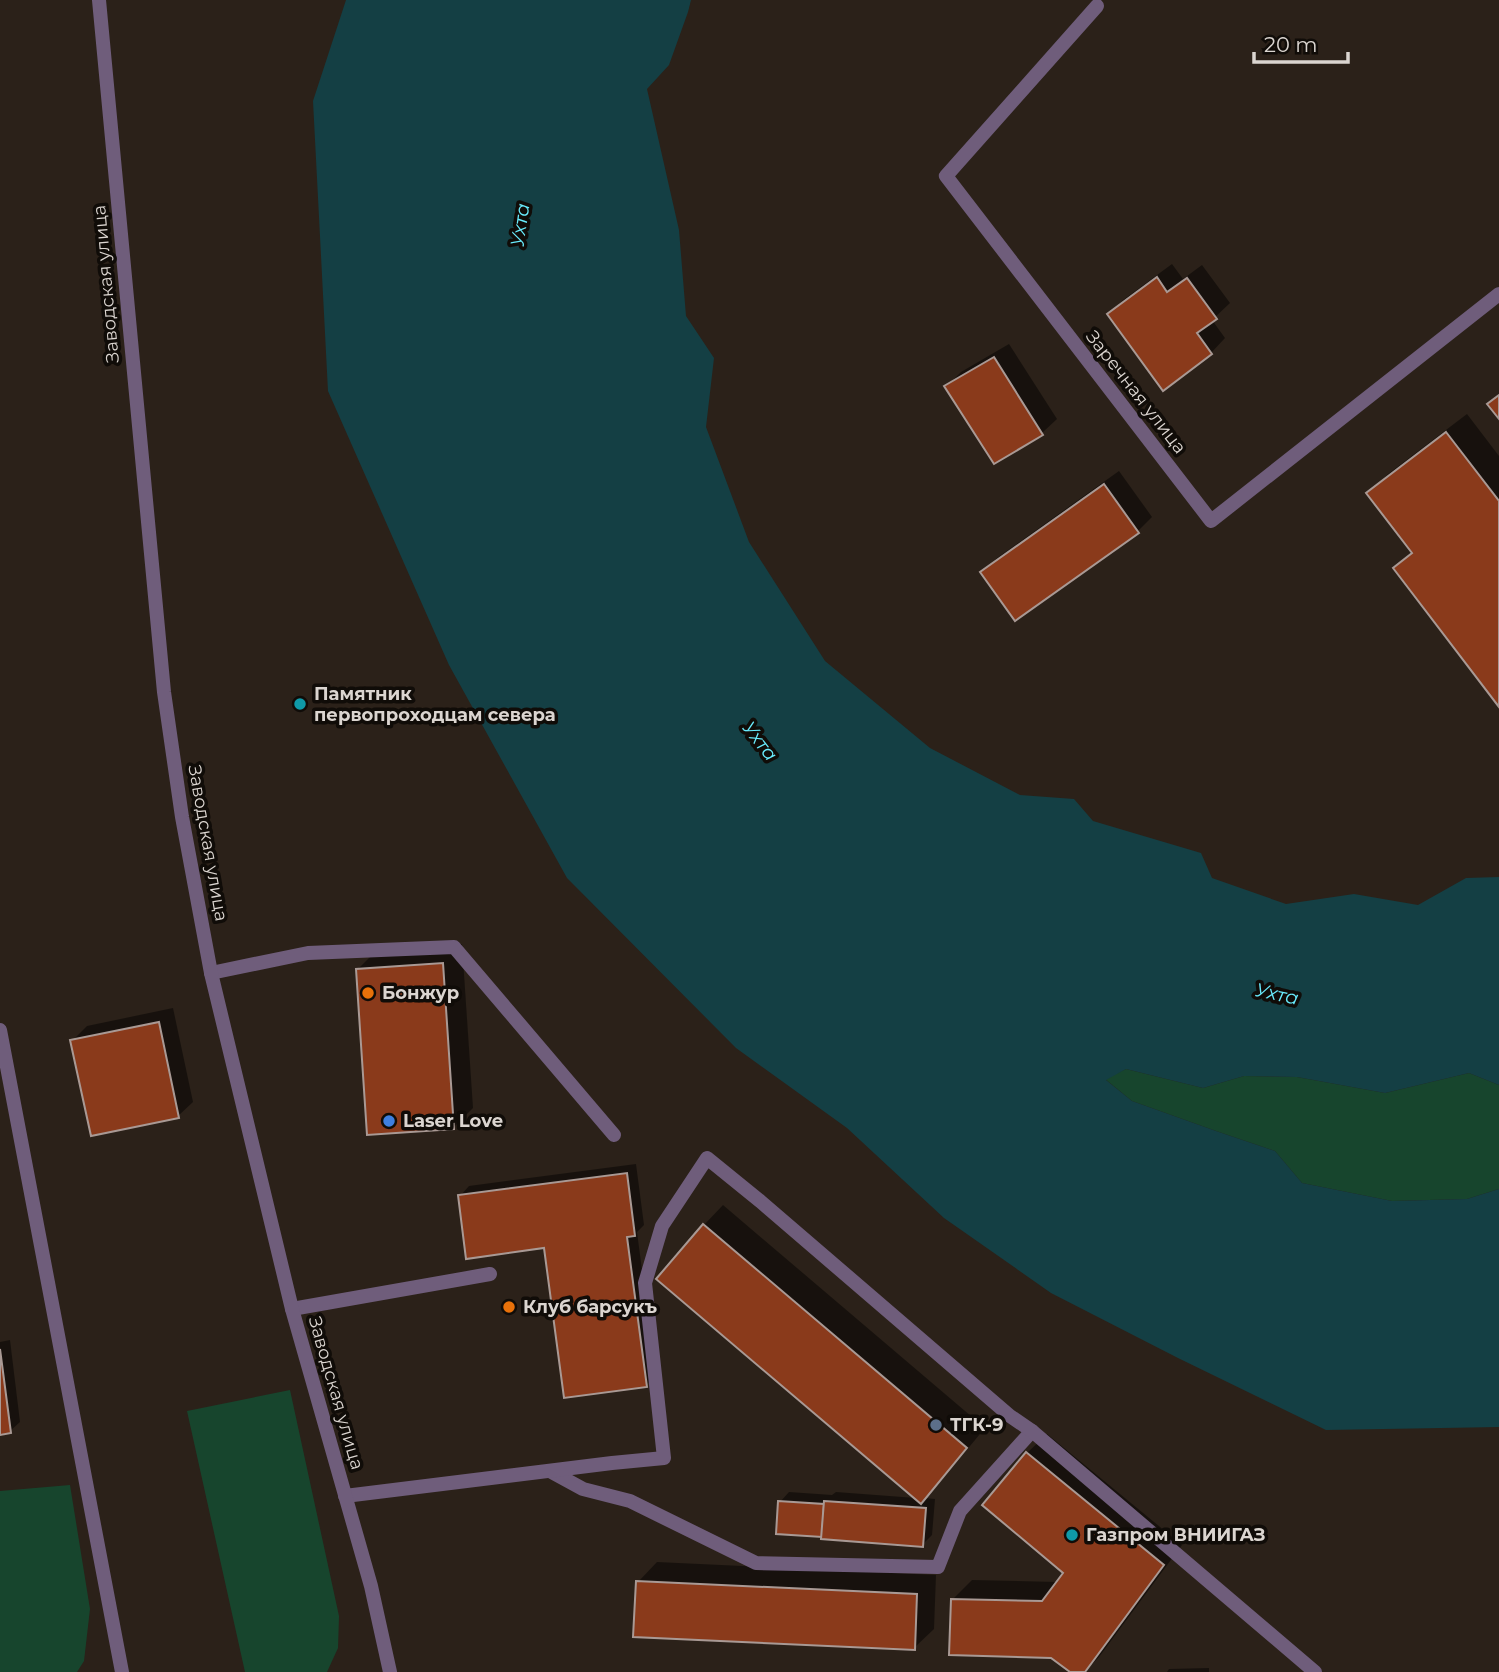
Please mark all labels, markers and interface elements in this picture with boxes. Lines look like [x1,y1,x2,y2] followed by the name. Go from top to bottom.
[1254,21,1348,65] scale bar
[1264,32,1318,57] text: 20 m
[506,202,534,248] water label: Ухта
[88,204,124,364] street label: Заводская улица
[1081,326,1191,458] street label: Заречная улица
[314,683,556,726] place label: Памятник первопроходцам севера
[292,696,308,712] marker: Памятник первопроходцам севера
[737,717,783,765] water label: Ухта
[183,763,233,923] street label: Заводская улица
[1253,978,1301,1010] water label: Ухта
[382,982,459,1004] place label: Бонжур
[360,985,376,1001] marker: Бонжур
[403,1110,503,1132] place label: Laser Love
[381,1113,397,1129] marker: Laser Love
[523,1296,657,1318] place label: Клуб барсукъ
[501,1299,517,1315] marker: Клуб барсукъ
[304,1314,368,1472] street label: Заводская улица
[950,1414,1003,1436] place label: ТГК-9
[928,1417,944,1433] marker: ТГК-9
[1086,1524,1266,1546] place label: Газпром ВНИИГАЗ
[1064,1527,1080,1543] marker: Газпром ВНИИГАЗ

